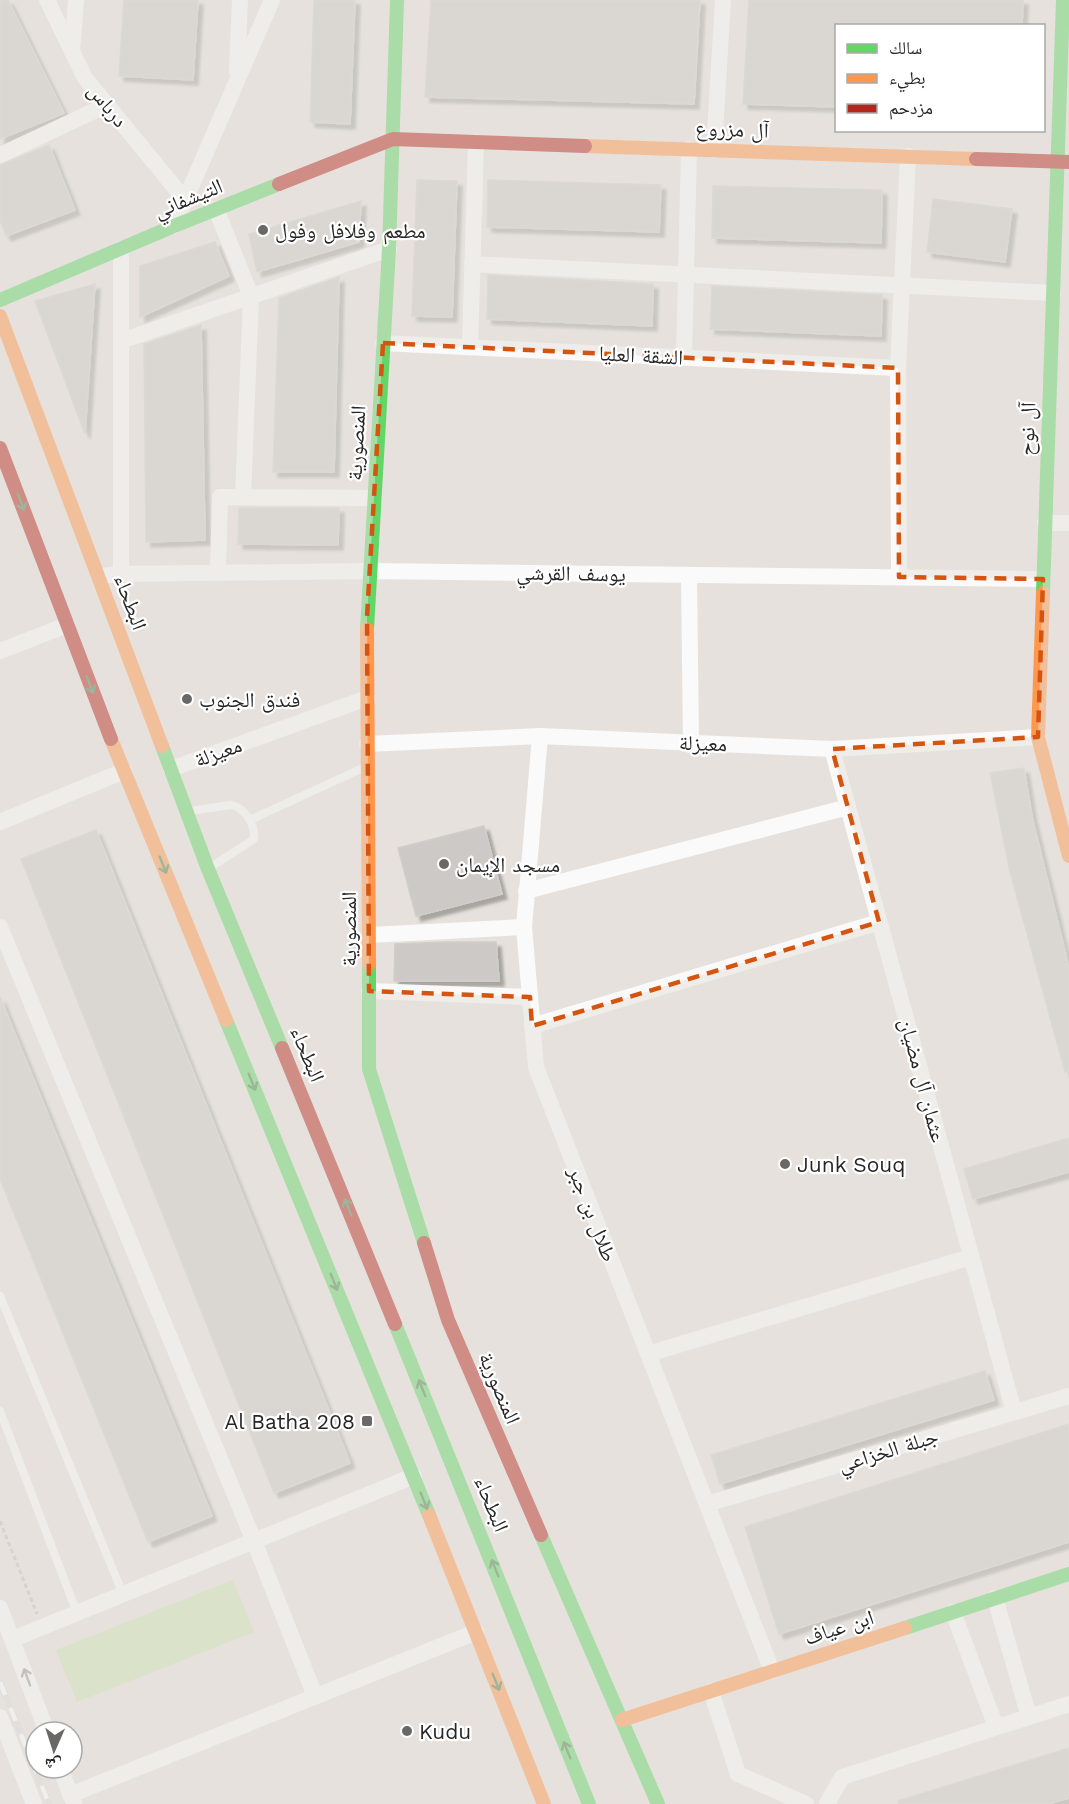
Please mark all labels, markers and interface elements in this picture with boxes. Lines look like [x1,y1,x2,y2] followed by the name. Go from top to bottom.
[835,24,1045,132] legend
[889,37,922,58] text: سالك
[889,67,926,93] text: بطيء
[82,78,133,133] street label: درباس
[889,97,933,120] text: مزدحم
[695,115,770,144] street label: آل مزروع
[150,173,228,227] street label: التيشفاني
[275,218,426,245] place label: مطعم وفلافل وفول
[256,223,270,237] marker: مطعم وفلافل وفول
[598,340,684,370] street label: الشقة العليا
[1014,401,1041,456] street label: آل نوح
[342,405,370,481] street label: المنصورية
[16,492,27,511] one-way arrow
[516,560,626,591] street label: يوسف القرشي
[109,571,153,633] street label: البطحاء
[85,675,96,693] one-way arrow
[199,687,300,713] place label: فندق الجنوب
[180,692,194,706] marker: فندق الجنوب
[678,730,728,756] street label: معيزلة
[191,732,245,772] street label: معيزلة
[456,852,560,878] place label: مسجد الإيمان
[158,856,169,874] one-way arrow
[437,857,451,871] marker: مسجد الإيمان
[336,891,361,967] street label: المنصورية
[894,1015,952,1145] street label: عثمان آل مضيان
[286,1023,330,1085] street label: البطحاء
[247,1072,258,1091] one-way arrow
[797,1152,905,1177] place label: Junk Souq
[778,1157,792,1171] marker: Junk Souq
[562,1162,623,1265] street label: طلال بن جبر
[342,1199,353,1217] one-way arrow
[329,1272,340,1290] one-way arrow
[474,1348,526,1428] street label: المنصورية
[416,1379,427,1397] one-way arrow
[225,1409,355,1434] place label: Al Batha 208
[360,1414,374,1428] marker: Al Batha 208
[835,1423,942,1481] street label: جبلة الخزاعي
[470,1473,514,1535] street label: البطحاء
[419,1491,430,1510] one-way arrow
[489,1560,500,1578] one-way arrow
[801,1604,877,1651] street label: ابن عياف
[20,1668,31,1687] one-way arrow
[491,1672,502,1691] one-way arrow
[419,1719,471,1744] place label: Kudu
[24,1720,84,1780] north arrow
[400,1724,414,1738] marker: Kudu
[561,1741,572,1759] one-way arrow
[44,1755,62,1774] text: ش

